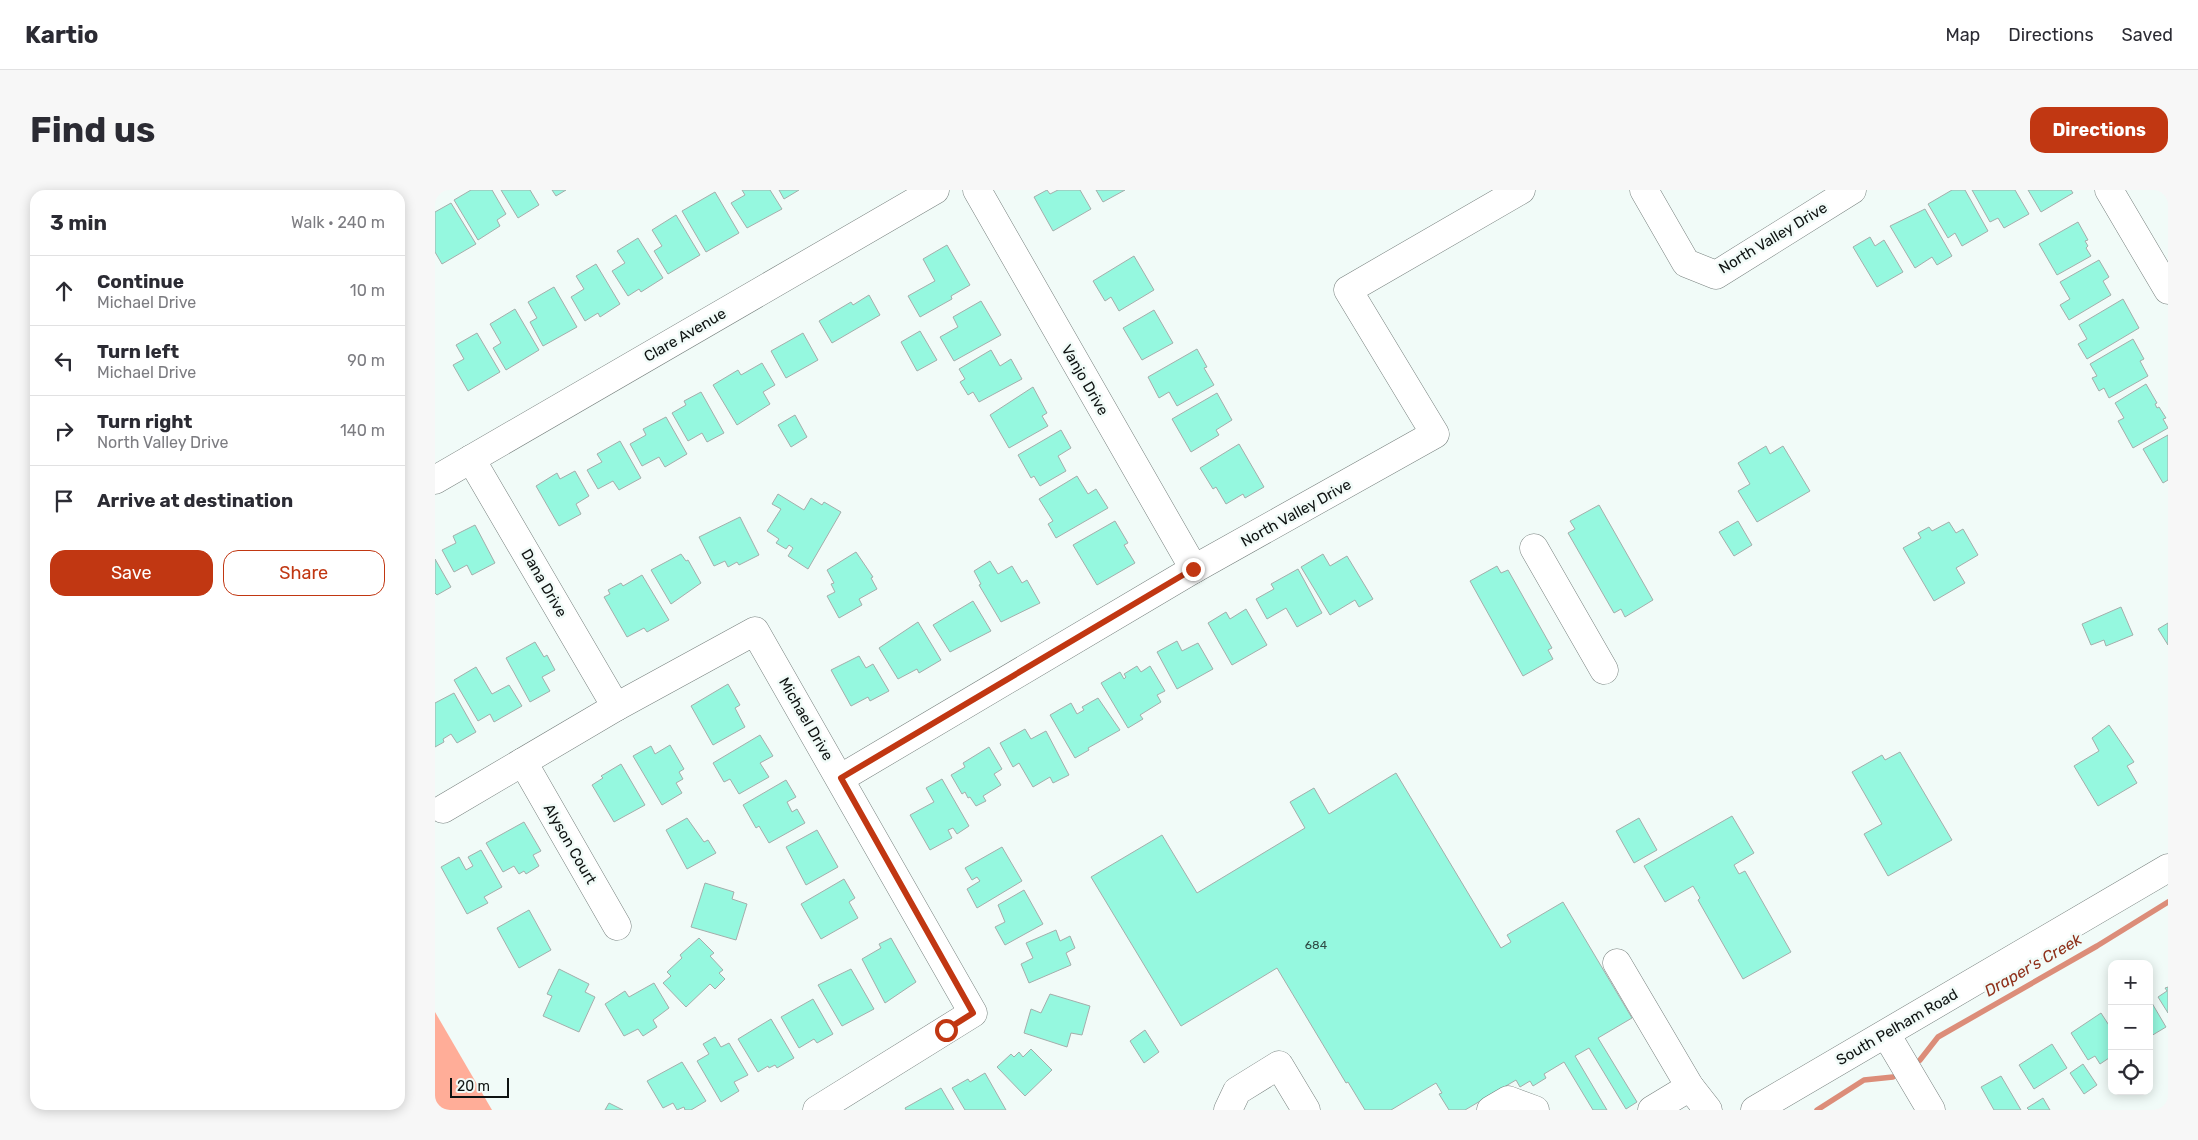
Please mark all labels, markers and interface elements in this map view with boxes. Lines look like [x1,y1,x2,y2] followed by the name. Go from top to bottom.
[25,21,99,49] text: Kartio
[1945,24,1980,46] text: Map
[2008,24,2094,46] text: Directions
[2122,24,2173,46] text: Saved
[2030,107,2168,153] button: Directions
[30,109,155,151] text: Find us
[1716,199,1830,277] street label: North Valley Drive
[50,210,107,235] text: 3 min
[291,213,385,232] text: Walk · 240 m
[97,270,184,293] text: Continue
[50,277,78,305] icon: ahead
[350,281,385,300] text: 10 m
[97,293,196,312] text: Michael Drive
[641,304,729,366] street label: Clare Avenue
[97,340,179,363] text: Turn left
[1058,341,1112,419] street label: Vanjo Drive
[50,347,78,375] icon: left
[347,351,385,370] text: 90 m
[97,363,196,382] text: Michael Drive
[97,410,192,433] text: Turn right
[50,417,78,445] icon: right
[340,421,385,440] text: 140 m
[97,433,229,452] text: North Valley Drive
[1238,475,1354,551] street label: North Valley Drive
[50,487,78,515] icon: arrive
[97,489,293,512] text: Arrive at destination
[517,546,571,620] street label: Dana Drive
[50,550,213,596] button: Save
[223,550,385,596] button: Share
[1182,558,1205,581] route end
[775,674,837,764] street label: Michael Drive
[540,801,600,888] street label: Alyson Court
[1981,929,2086,1001] water label: Draper's Creek
[1305,938,1328,952] house number: 684
[2108,960,2153,1095] map controls
[2108,960,2153,1005] button: +
[1833,985,1961,1069] street label: South Pelham Road
[2108,1005,2153,1050] button: −
[935,1019,958,1042] route start
[2108,1050,2153,1095] button: locate
[450,1075,509,1098] scale bar
[457,1078,490,1095] text: 20 m

